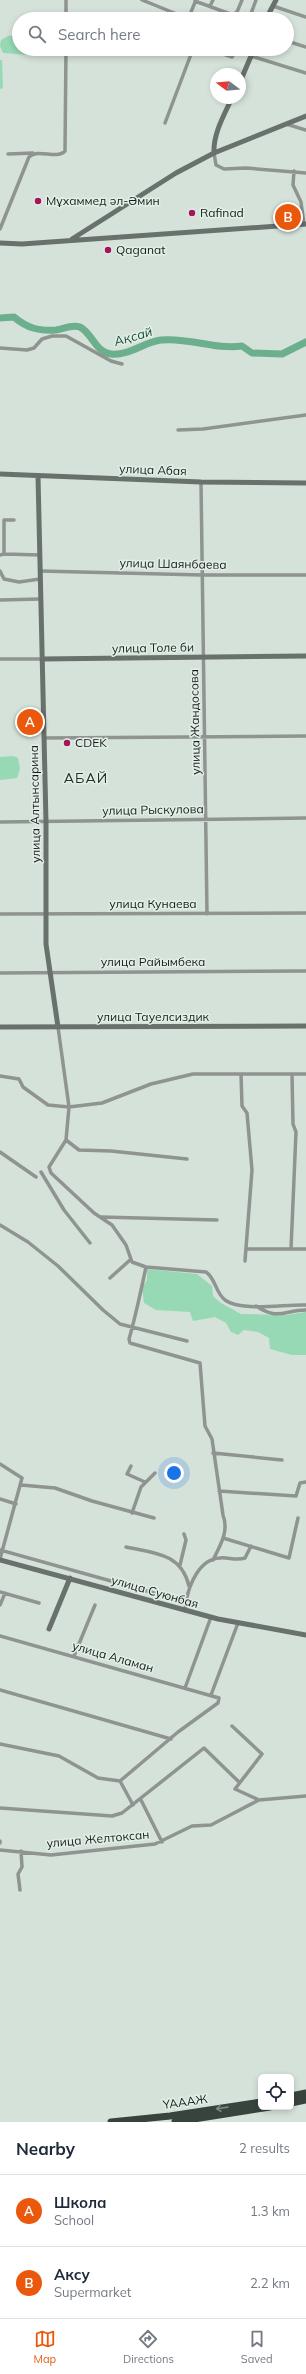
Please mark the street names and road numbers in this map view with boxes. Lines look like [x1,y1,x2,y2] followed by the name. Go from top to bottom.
[119,461,187,478] street label: улица Абая
[119,555,227,572] street label: улица Шаянбаева
[112,639,194,656] street label: улица Толе би
[186,669,203,775] street label: улица Жандосова
[26,745,43,863] street label: улица Алтынсарина
[102,801,204,818] street label: улица Рыскулова
[109,896,197,911] street label: улица Кунаева
[101,954,205,969] street label: улица Райымбека
[97,1009,210,1024] street label: улица Тауелсиздик
[110,1572,201,1611] street label: улица Суюнбая
[71,1638,156,1675] street label: улица Аламан
[46,1827,150,1850] street label: улица Желтоксан
[161,2091,208,2112] street label: ҮАААЖ

